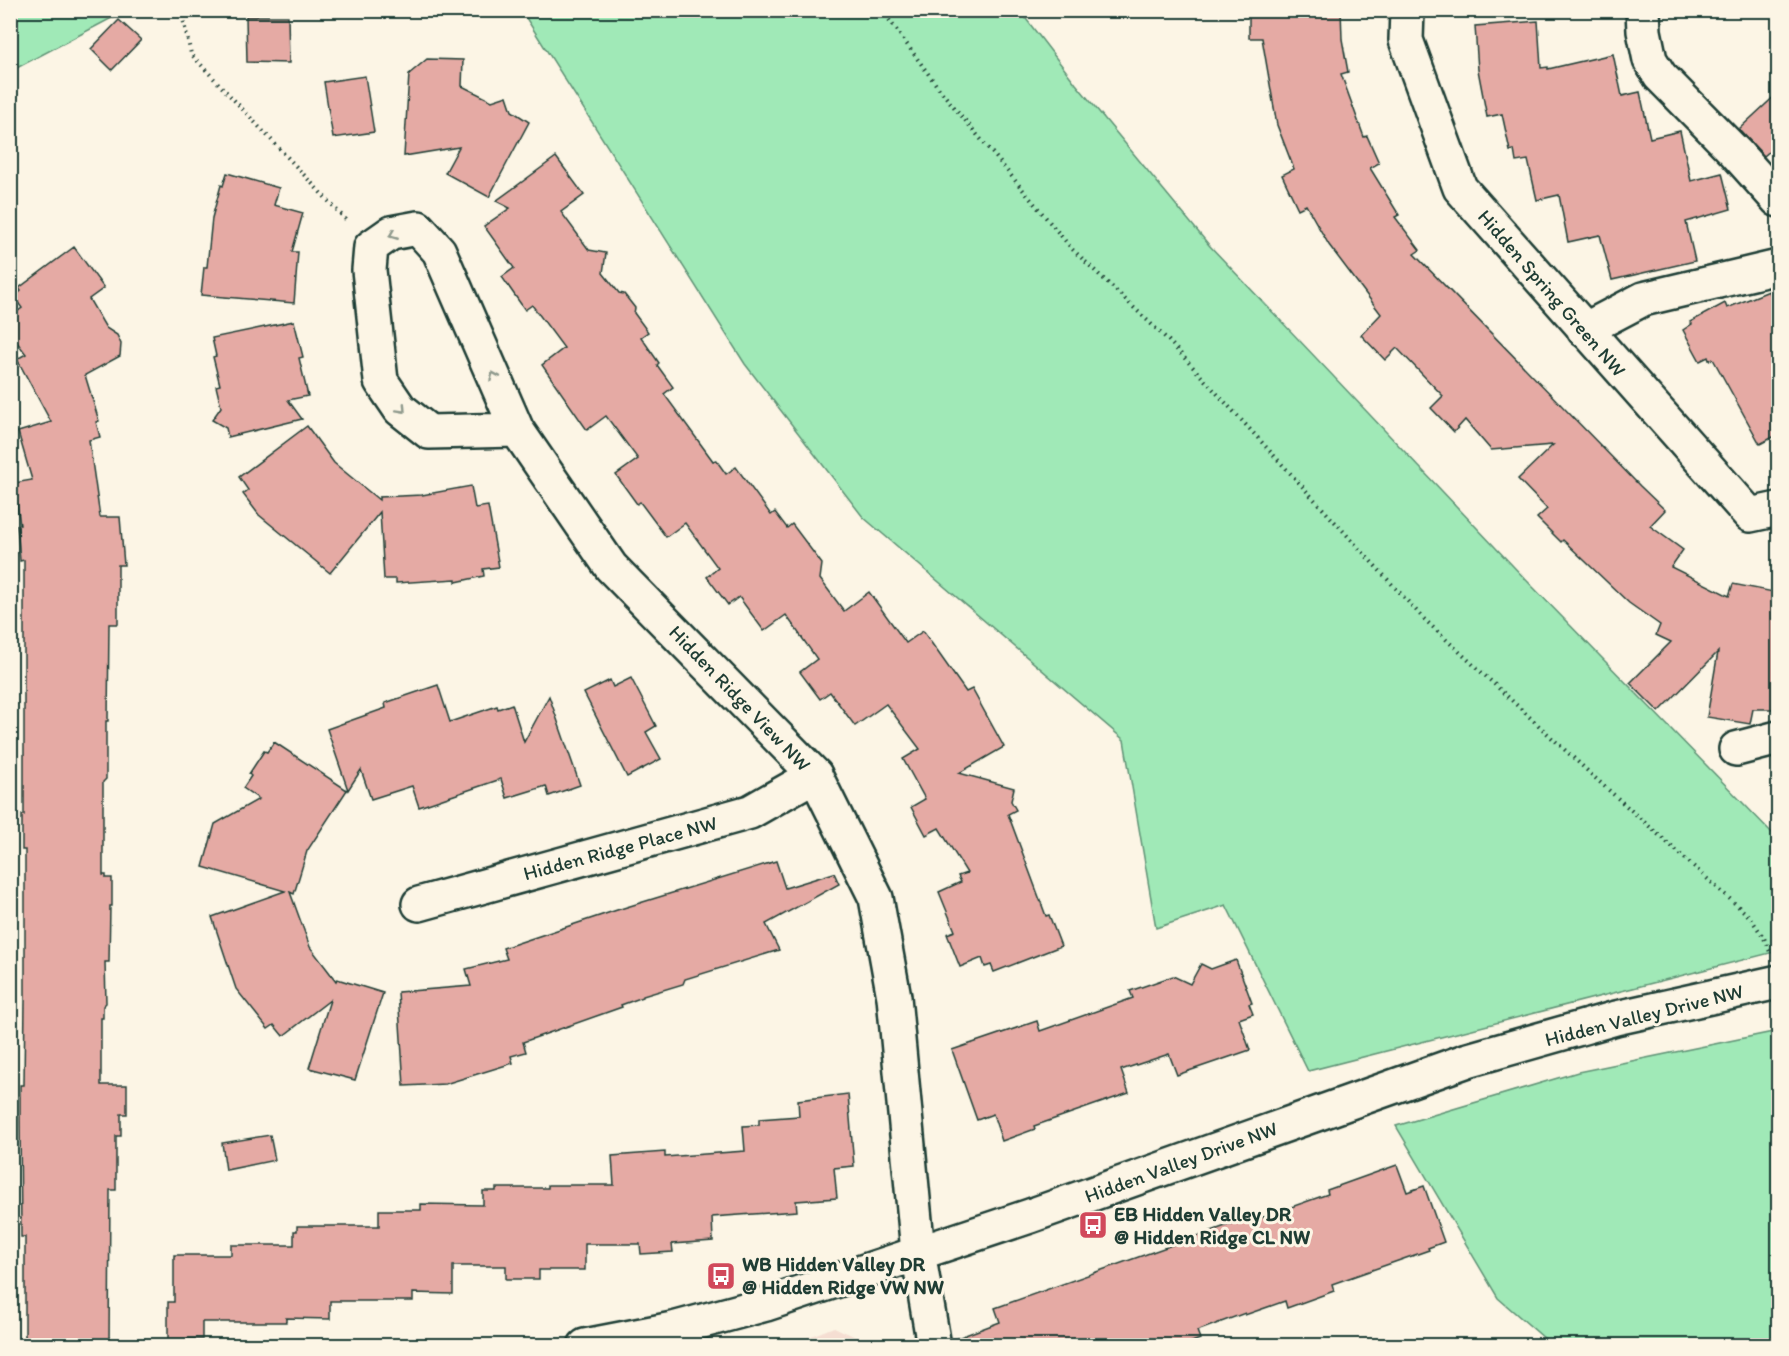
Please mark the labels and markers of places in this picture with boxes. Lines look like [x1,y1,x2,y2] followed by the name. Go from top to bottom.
[1114,1202,1311,1250] place label: EB Hidden Valley DR @ Hidden Ridge CL NW
[1077,1209,1109,1241] bus stop icon: EB Hidden Valley DR @ Hidden Ridge CL NW
[742,1252,945,1300] place label: WB Hidden Valley DR @ Hidden Ridge VW NW
[705,1260,737,1292] bus stop icon: WB Hidden Valley DR @ Hidden Ridge VW NW

